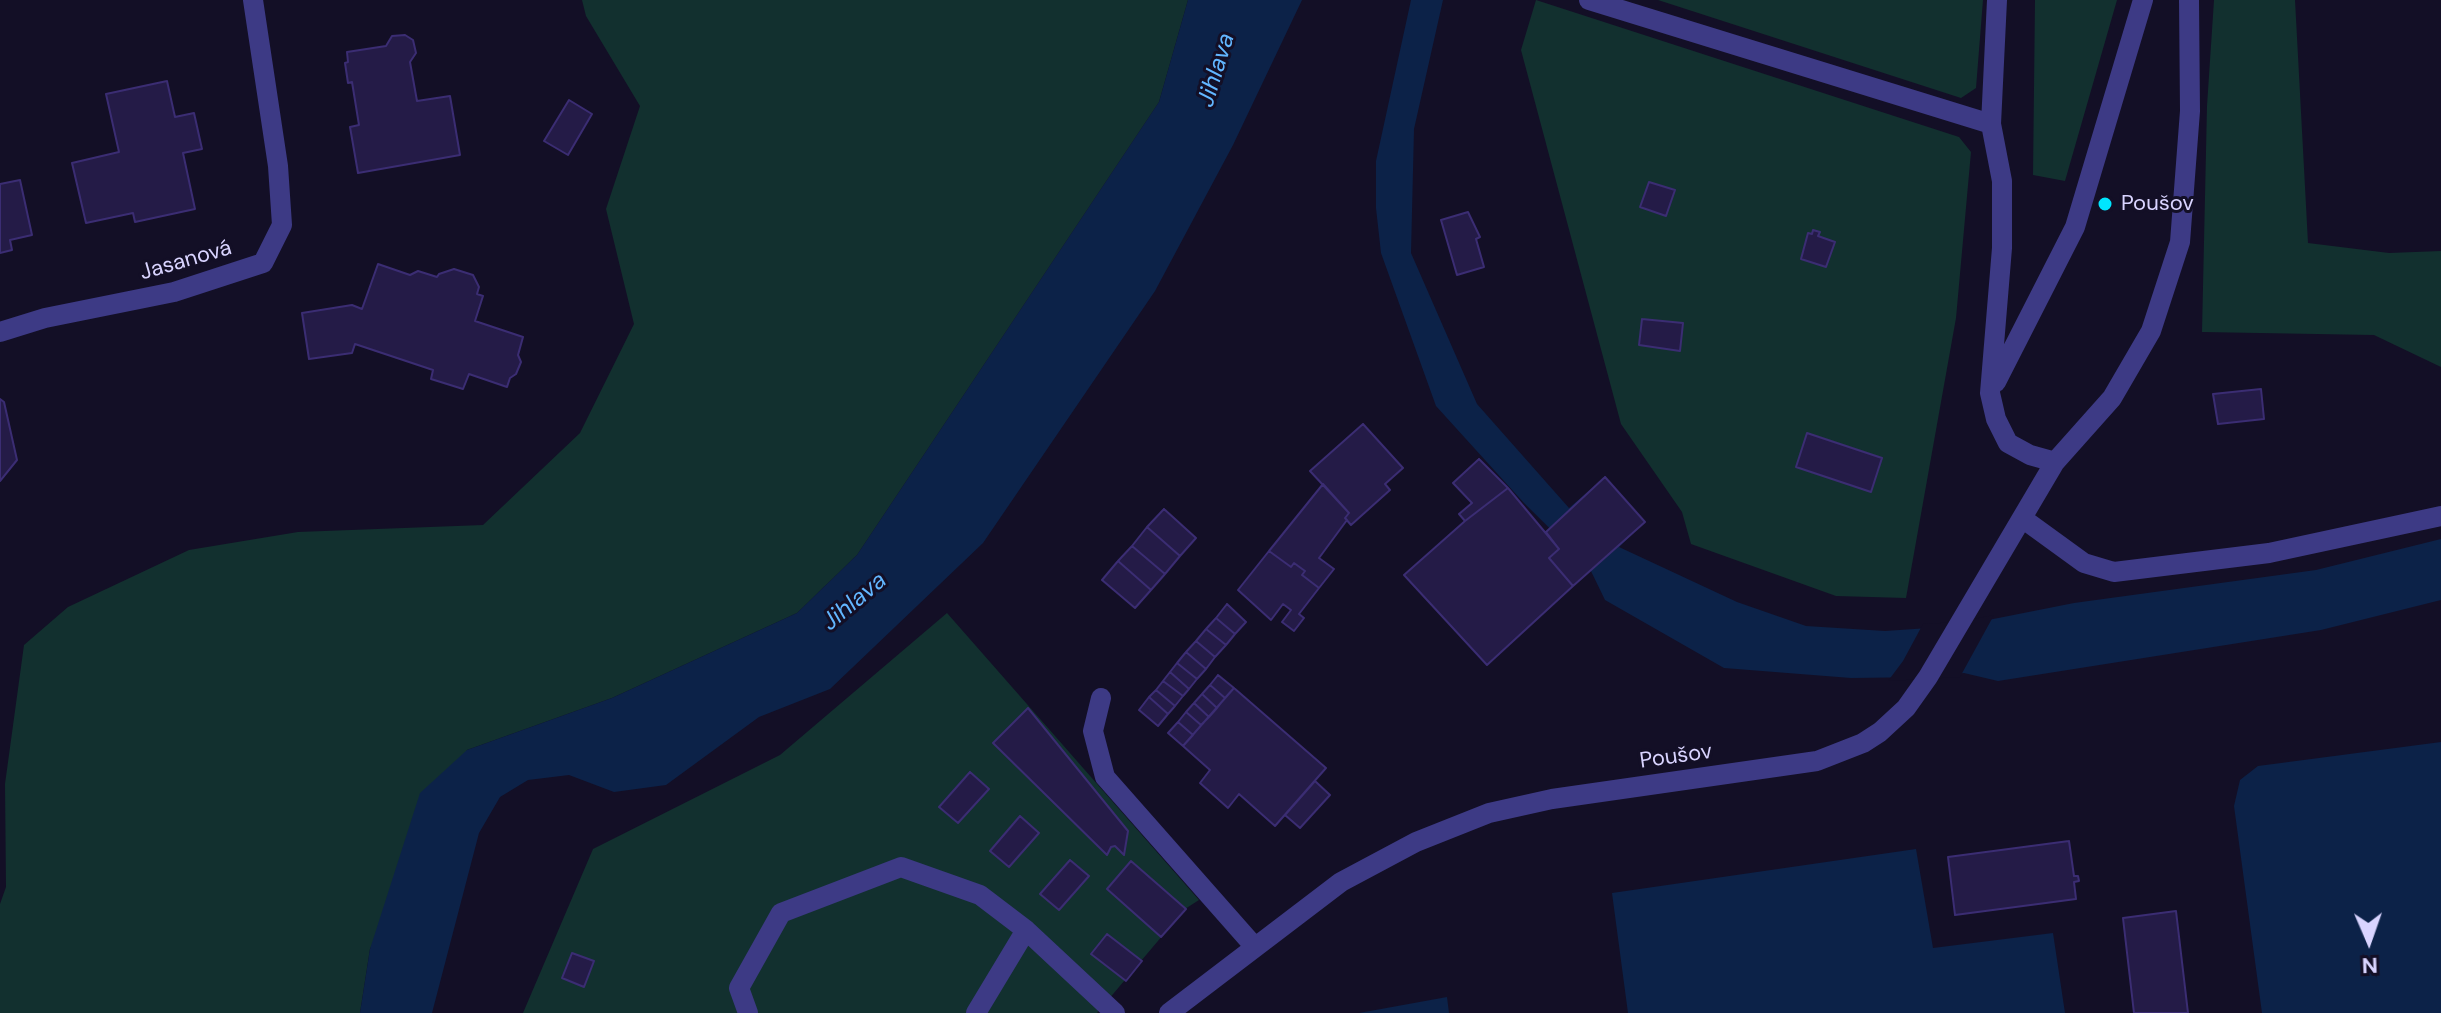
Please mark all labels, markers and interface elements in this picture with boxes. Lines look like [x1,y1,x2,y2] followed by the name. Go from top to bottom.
[1192,30,1242,110] water label: Jihlava
[2121,191,2194,217] place label: Poušov
[2096,195,2114,213] marker: Poušov
[137,235,235,287] street label: Jasanová
[817,567,893,637] water label: Jihlava
[1638,739,1714,775] street label: Poušov
[2329,901,2409,981] north arrow
[2361,951,2378,980] text: N

